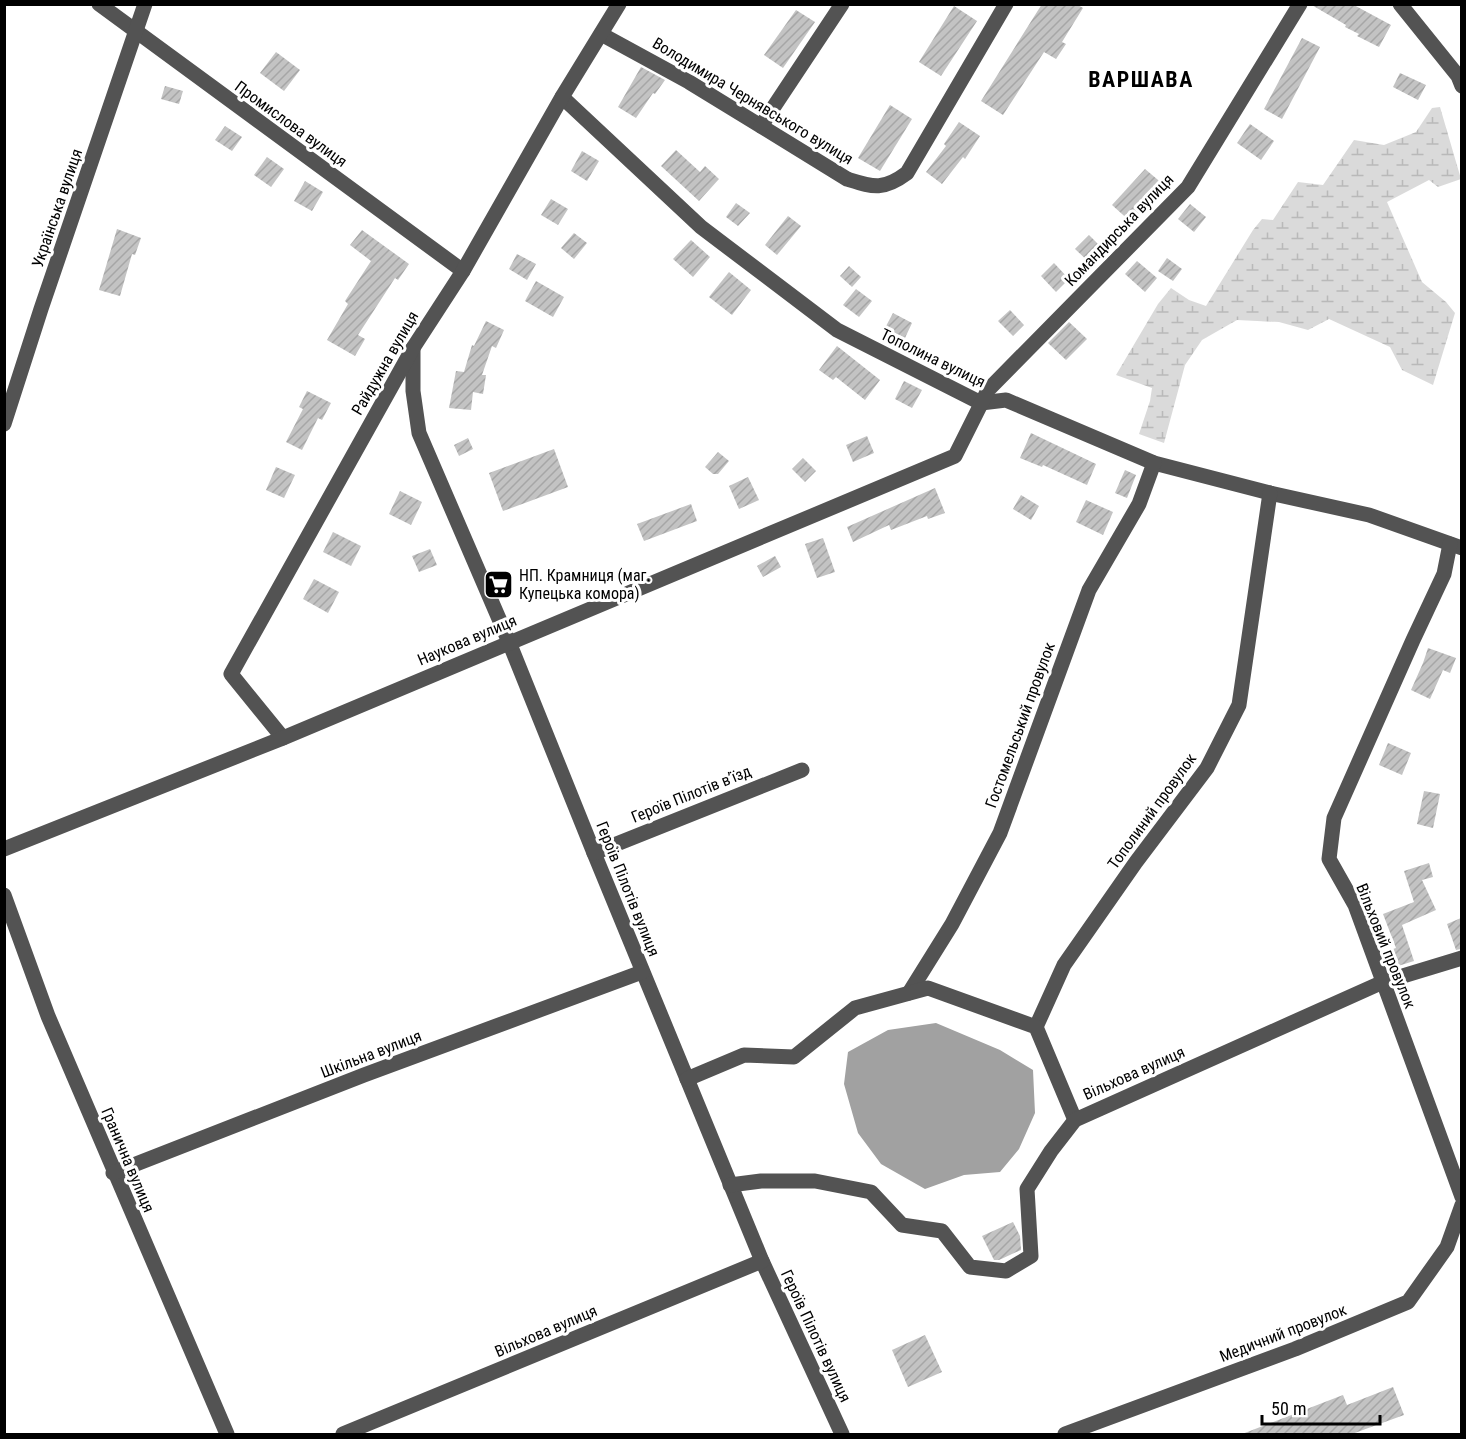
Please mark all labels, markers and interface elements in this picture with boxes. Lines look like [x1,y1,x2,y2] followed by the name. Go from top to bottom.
[649,33,857,169] street label: Володимира Чернявського вулиця
[1088,67,1194,92] district label: ВАРШАВА
[231,77,351,171] street label: Промислова вулиця
[28,146,86,270] street label: Українська вулиця
[1061,170,1177,290] street label: Командирська вулиця
[348,308,422,418] street label: Райдужна вулиця
[877,324,989,392] street label: Тополина вулиця
[519,566,651,603] place label: НП. Крамниця (маг. Купецька комора)
[482,568,514,600] supermarket icon: НП. Крамниця (маг. Купецька комора)
[415,611,519,669] street label: Наукова вулиця
[981,639,1059,810] street label: Гостомельський провулок
[1104,749,1201,873] street label: Тополиний провулок
[628,761,754,827] street label: Героїв Пілотів в’їзд
[592,819,664,959] street label: Героїв Пілотів вулиця
[1352,881,1420,1012] street label: Вільховий провулок
[318,1026,424,1082] street label: Шкільна вулиця
[1080,1042,1188,1104] street label: Вільхова вулиця
[97,1105,159,1215] street label: Гранична вулиця
[777,1267,855,1405] street label: Героїв Пілотів вулиця
[1217,1300,1349,1366] street label: Медичний провулок
[492,1301,600,1361] street label: Вільхова вулиця
[1262,1388,1380,1426] scale bar
[1271,1398,1306,1419] text: 50 m

